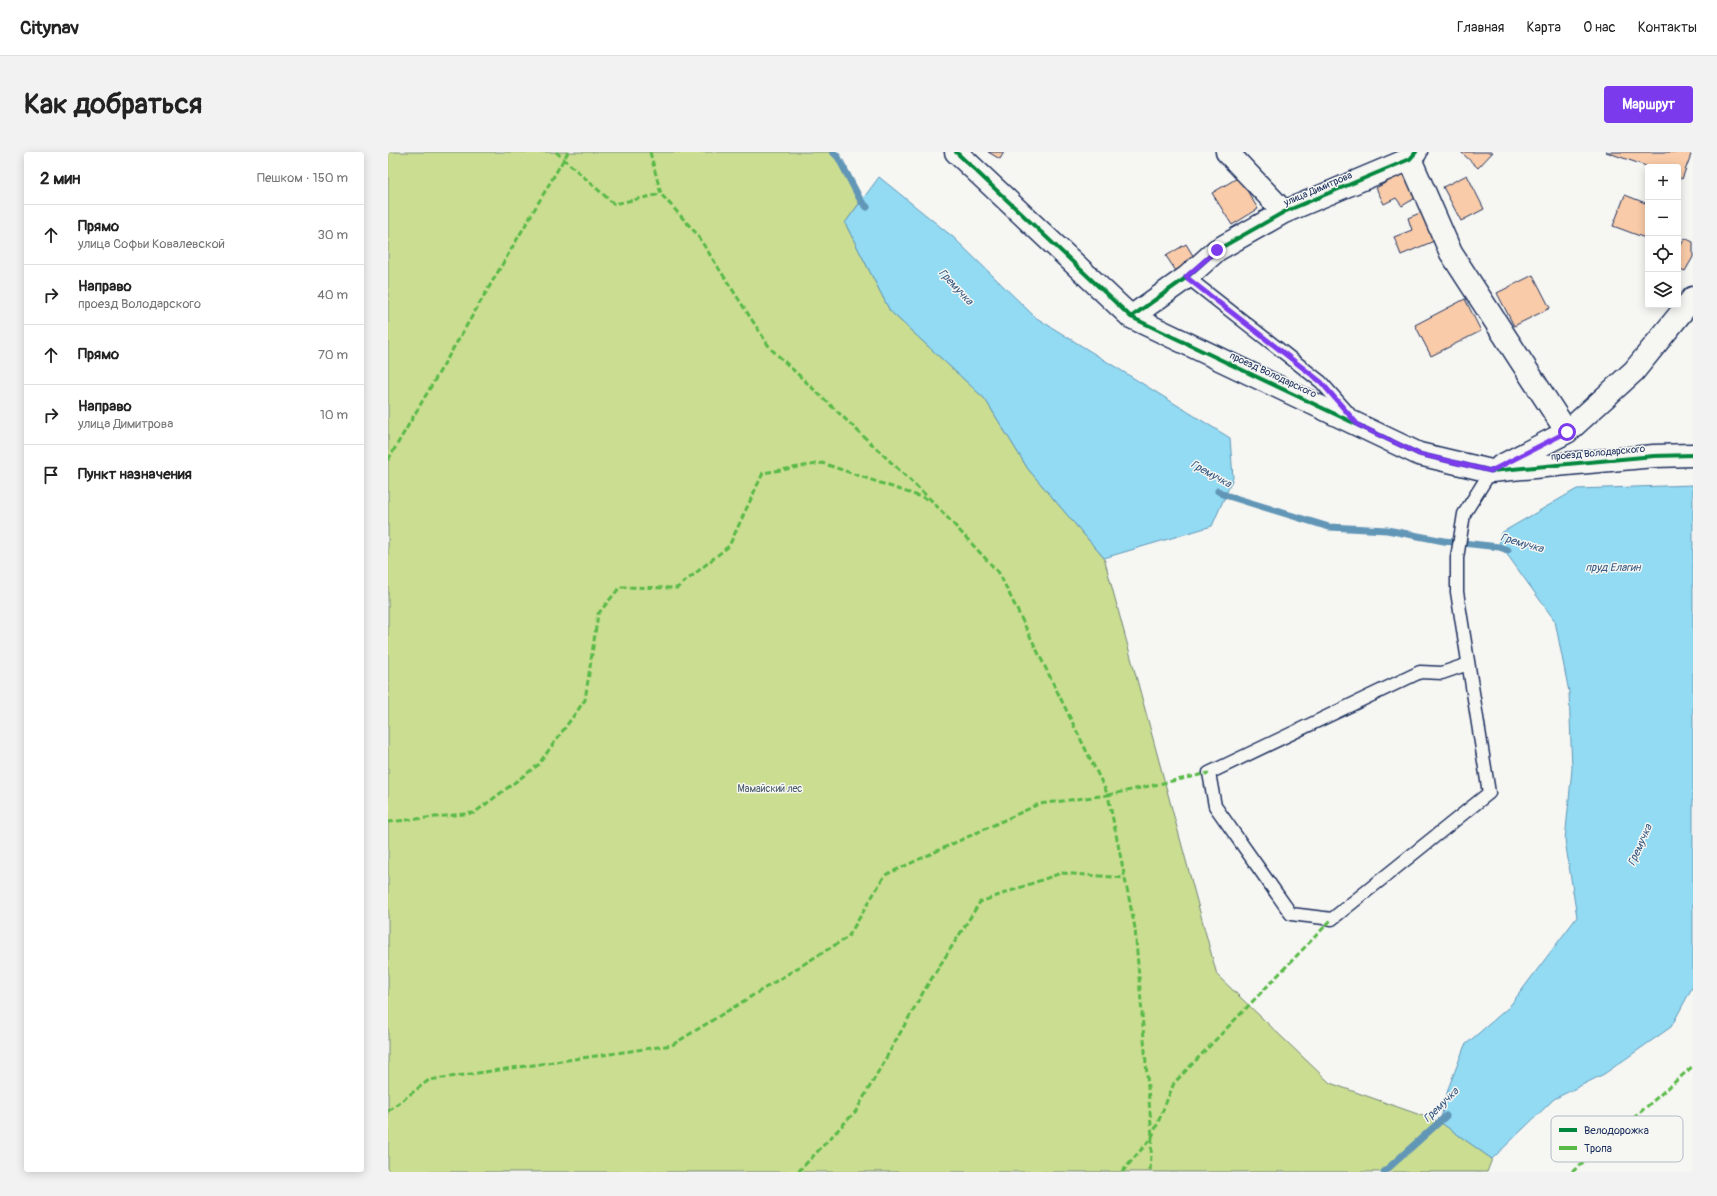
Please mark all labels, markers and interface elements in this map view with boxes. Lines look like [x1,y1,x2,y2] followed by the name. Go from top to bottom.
[20,16,79,40] text: Citynav
[1457,19,1504,36] text: Главная
[1526,19,1561,36] text: Карта
[1583,19,1616,36] text: О нас
[1638,19,1697,36] text: Контакты
[1604,86,1693,123] button: Маршрут
[24,87,202,122] text: Как добраться
[1645,164,1681,308] map controls
[1645,164,1681,200] button: +
[40,168,80,189] text: 2 мин
[1281,169,1354,209] street label: улица Димитрова
[257,170,348,186] text: Пешком · 150 m
[1645,200,1681,236] button: −
[78,217,119,236] text: Прямо
[40,224,62,246] icon: ahead
[318,227,348,243] text: 30 m
[78,236,225,252] text: улица Софьи Ковалевской
[1645,236,1681,272] button: locate
[1208,241,1226,259] route end
[936,266,976,308] water label: Гремучка
[1645,272,1681,308] button: layers
[78,277,132,296] text: Направо
[40,284,62,306] icon: right
[317,287,348,303] text: 40 m
[78,296,201,312] text: проезд Володарского
[40,344,62,366] icon: ahead
[78,345,119,364] text: Прямо
[318,347,348,363] text: 70 m
[1228,350,1319,401] street label: проезд Володарского
[78,397,132,416] text: Направо
[40,404,62,426] icon: right
[320,407,348,423] text: 10 m
[78,416,173,432] text: улица Димитрова
[1558,423,1576,441] route start
[1550,443,1646,463] street label: проезд Володарского
[1189,458,1234,491] water label: Гремучка
[40,464,62,486] icon: arrive
[78,465,192,484] text: Пункт назначения
[1499,531,1546,556] water label: Гремучка
[1585,561,1642,574] water label: пруд Елагин
[738,783,802,795] park label: Мамайский лес
[1625,821,1655,868] water label: Гремучка
[1421,1084,1462,1125] water label: Гремучка
[1551,1116,1683,1162] legend
[1584,1124,1649,1137] text: Велодорожка
[1584,1142,1612,1155] text: Тропа

